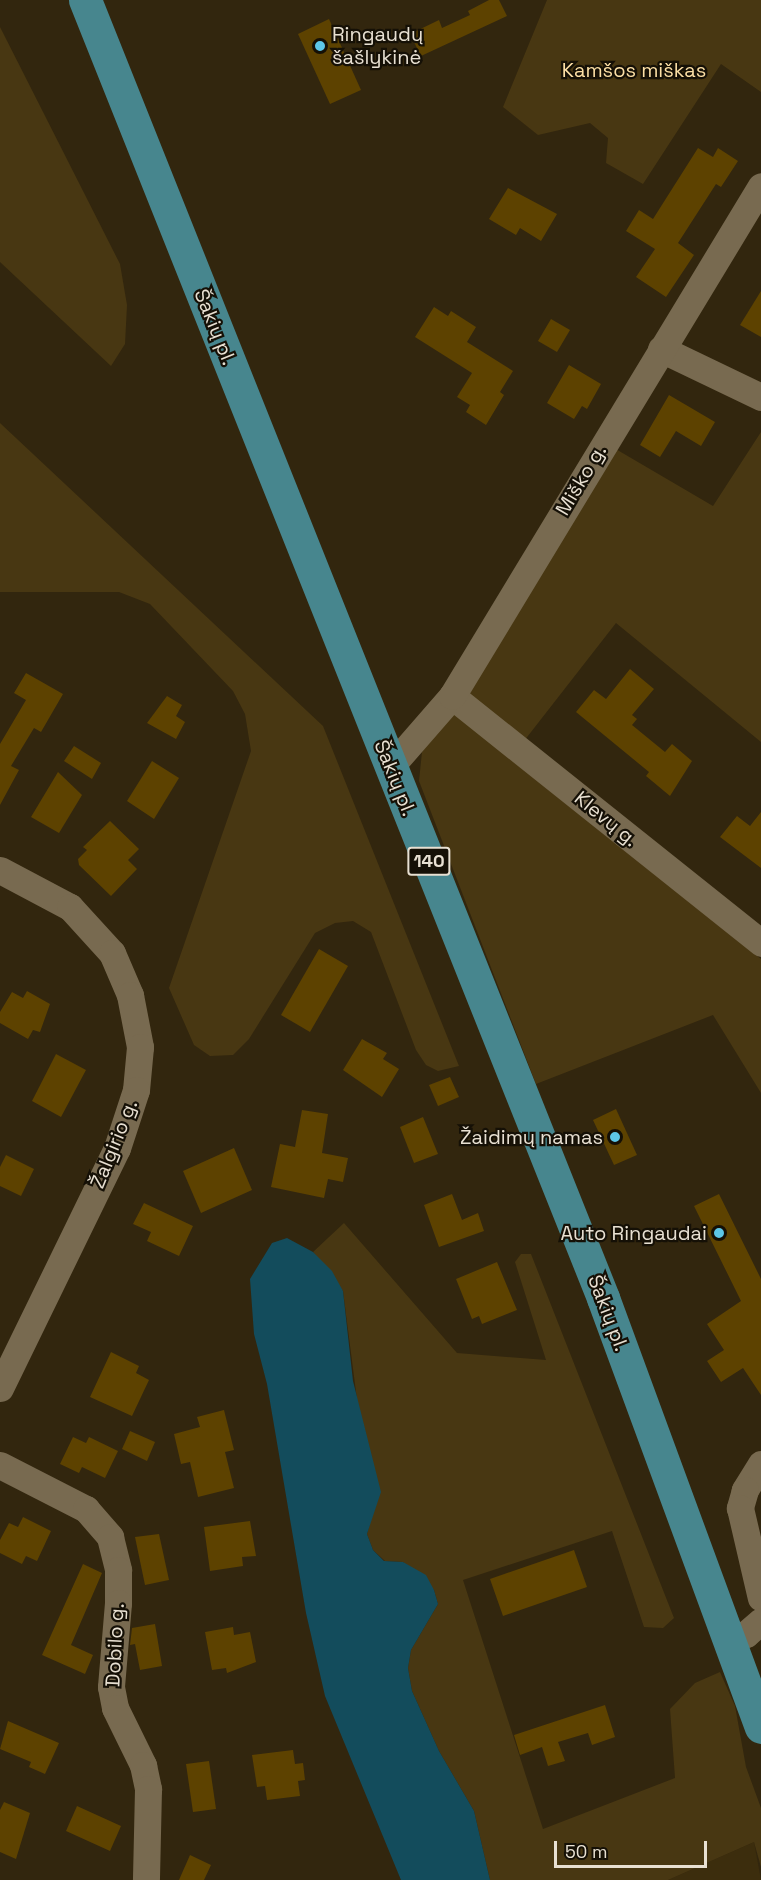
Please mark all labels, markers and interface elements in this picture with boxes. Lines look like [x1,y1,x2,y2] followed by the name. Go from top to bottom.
[332,22,423,69] place label: Ringaudų šašlykinė
[313,39,327,53] marker: Ringaudų šašlykinė
[562,58,706,82] park label: Kamšos miškas
[189,286,241,368] street label: Šakių pl.
[551,440,611,520] street label: Miško g.
[369,737,421,819] street label: Šakių pl.
[569,786,643,852] street label: Klevų g.
[406,846,452,876] road number: 140
[85,1096,143,1192] street label: Žalgirio g.
[460,1125,603,1149] place label: Žaidimų namas
[608,1130,622,1144] marker: Žaidimų namas
[560,1221,707,1245] place label: Auto Ringaudai
[712,1226,726,1240] marker: Auto Ringaudai
[583,1272,633,1354] street label: Šakių pl.
[101,1603,129,1687] street label: Dobilo g.
[557,1829,710,1867] scale bar
[565,1840,607,1863] text: 50 m

